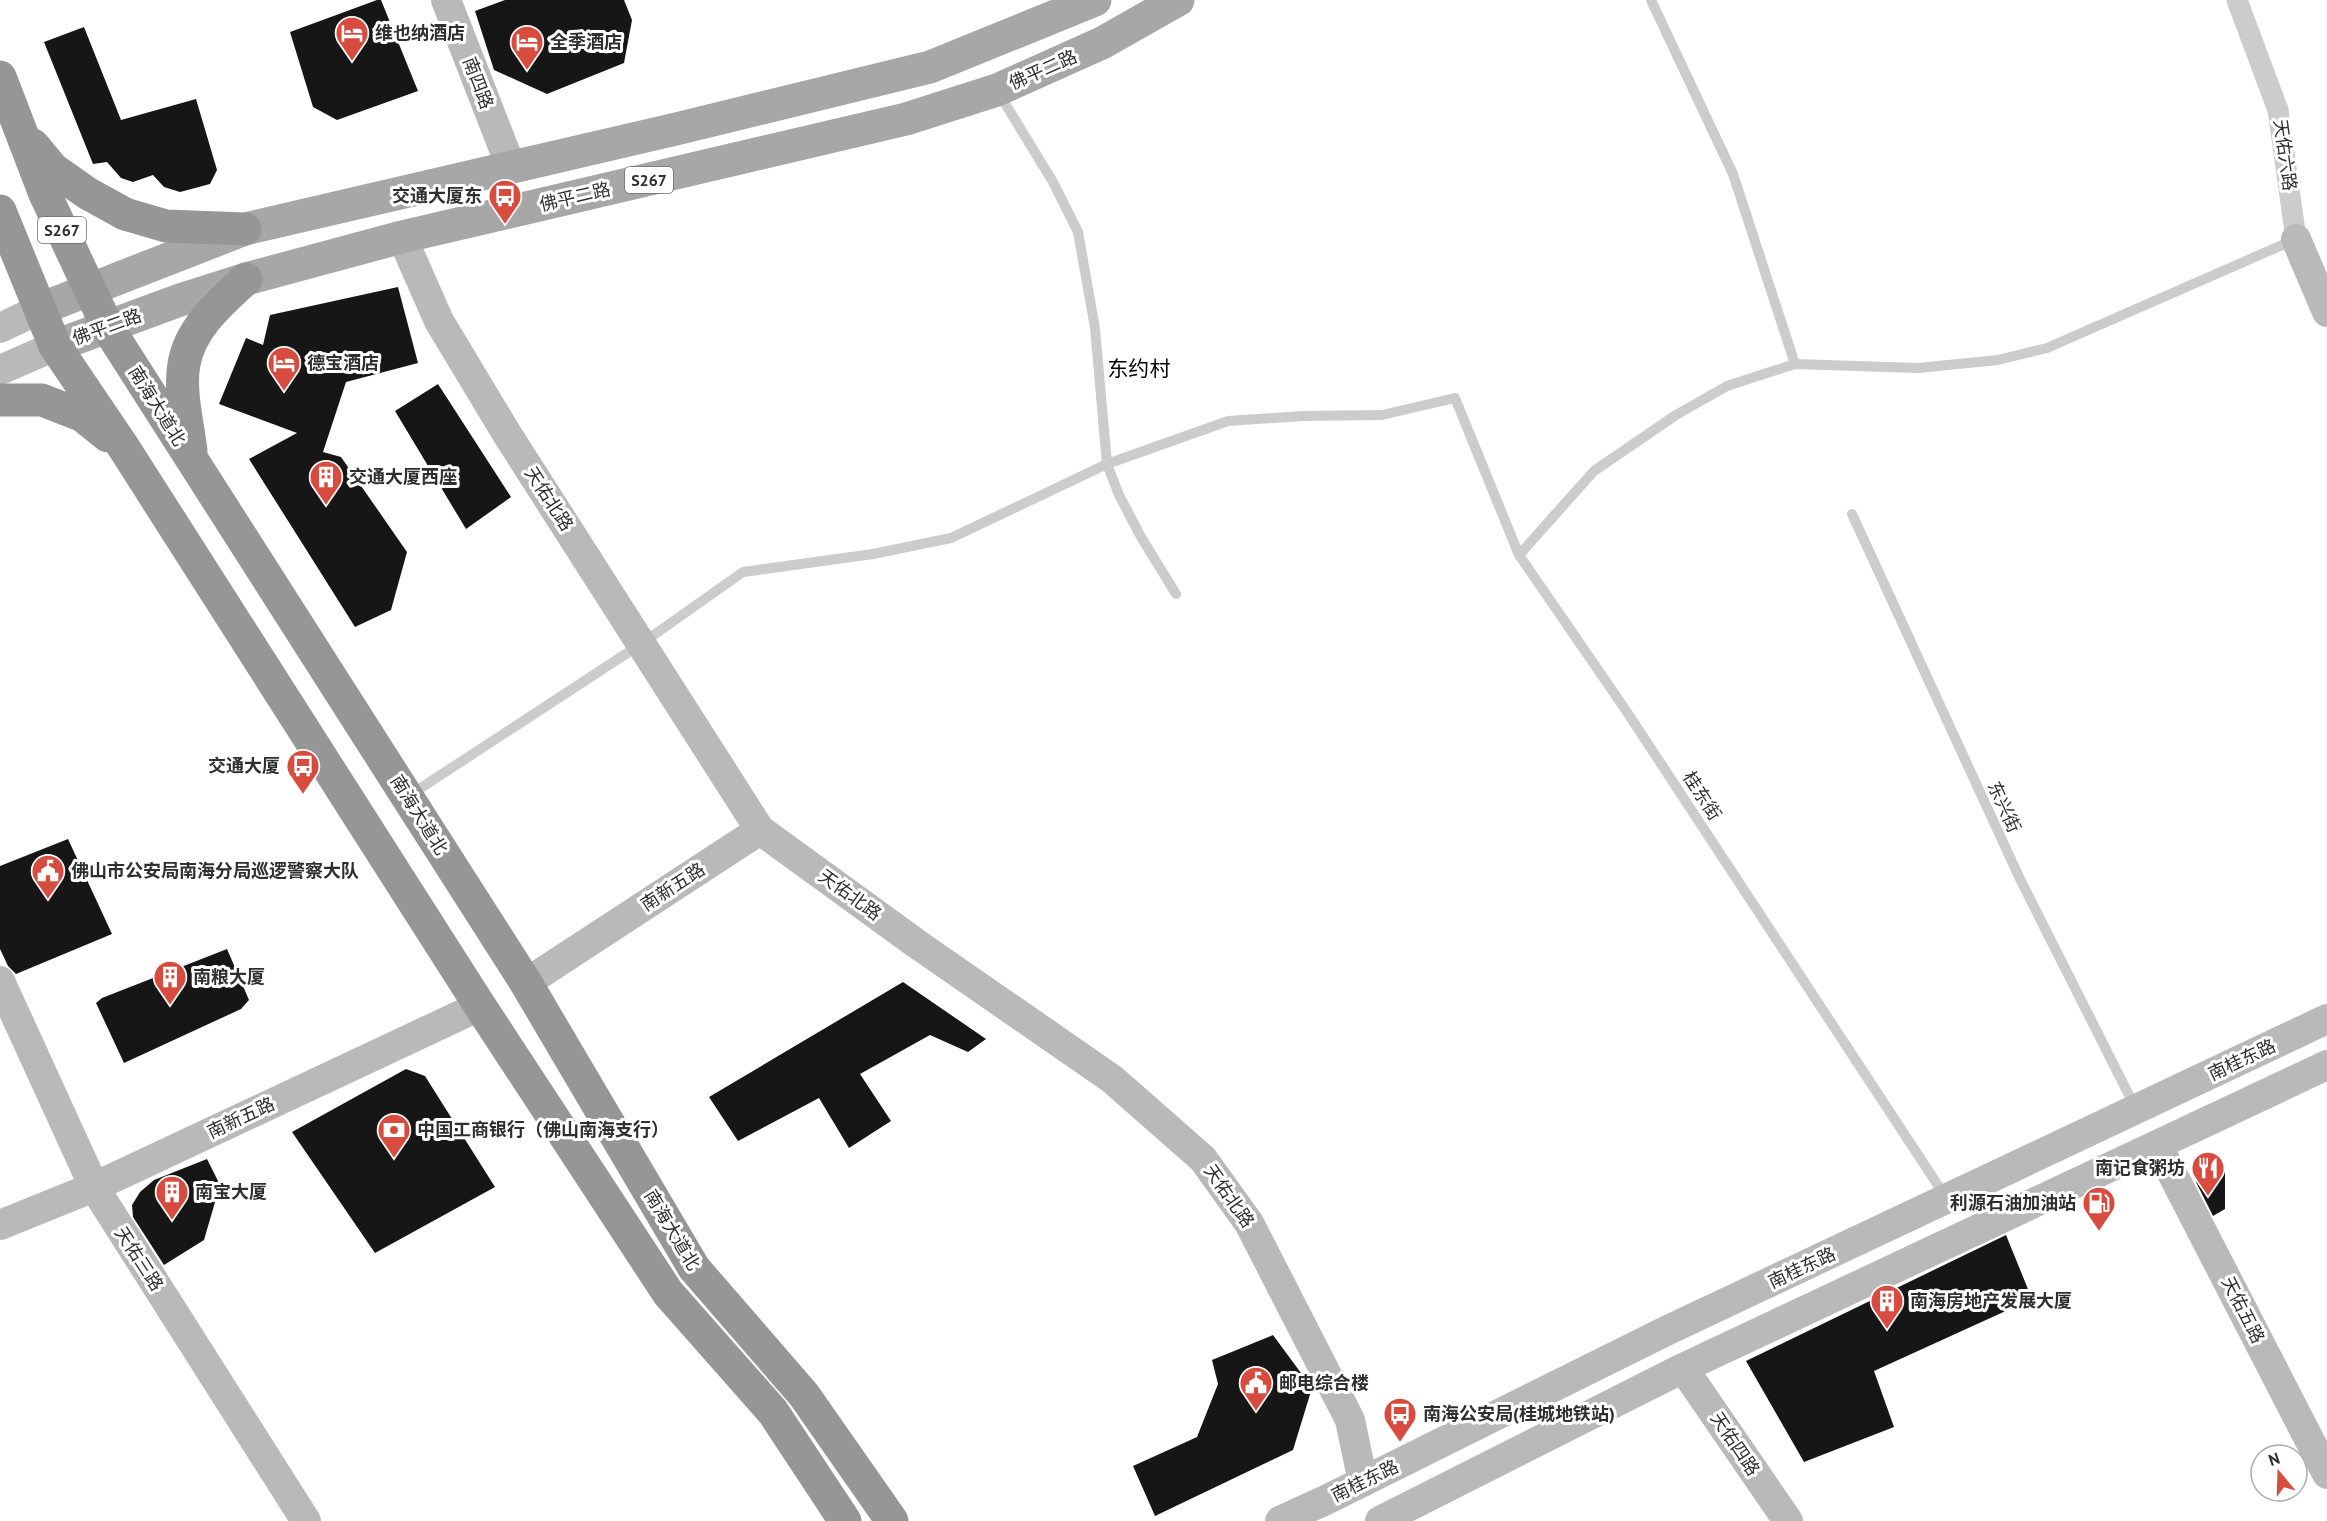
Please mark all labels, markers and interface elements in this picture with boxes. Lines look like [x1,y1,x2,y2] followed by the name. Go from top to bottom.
[334,15,370,62] hotel icon: 维也纳酒店
[375,21,465,44] place label: 维也纳酒店
[509,24,545,71] hotel icon: 全季酒店
[550,30,622,53] place label: 全季酒店
[1005,44,1080,95] street label: 佛平二路
[458,53,499,112] street label: 南四路
[2269,118,2302,192] street label: 天佑六路
[625,167,673,193] road number: S267
[537,177,613,216] street label: 佛平二路
[487,178,523,225] bus stop icon: 交通大厦东
[392,184,482,207] place label: 交通大厦东
[38,217,86,243] road number: S267
[69,303,145,350] street label: 佛平二路
[266,345,302,392] hotel icon: 德宝酒店
[307,351,379,374] place label: 德宝酒店
[1108,355,1171,382] district label: 东约村
[124,361,191,450] street label: 南海大道北
[308,459,344,506] building icon: 交通大厦西座
[520,462,579,535] street label: 天佑北路
[349,465,457,488] place label: 交通大厦西座
[285,748,321,795] bus stop icon: 交通大厦
[208,754,280,777] place label: 交通大厦
[1678,767,1727,825] street label: 桂东街
[386,770,453,859] street label: 南海大道北
[1983,777,2026,836] street label: 东兴街
[30,853,66,900] public building icon: 佛山市公安局南海分局巡逻警察大队
[636,857,709,916] street label: 南新五路
[71,859,359,882] place label: 佛山市公安局南海分局巡逻警察大队
[814,864,886,925] street label: 天佑北路
[152,959,188,1006] building icon: 南粮大厦
[193,965,265,988] place label: 南粮大厦
[2204,1034,2279,1085] street label: 南桂东路
[203,1092,278,1143] street label: 南新五路
[376,1112,412,1159] bank icon: 中国工商银行（佛山南海支行）
[417,1118,669,1141] place label: 中国工商银行（佛山南海支行）
[2190,1150,2226,1197] restaurant icon: 南记食粥坊
[2095,1156,2185,1179] place label: 南记食粥坊
[1199,1160,1259,1232] street label: 天佑北路
[154,1174,190,1221] building icon: 南宝大厦
[195,1180,267,1203] place label: 南宝大厦
[639,1185,705,1274] street label: 南海大道北
[2081,1185,2117,1232] fuel station icon: 利源石油加油站
[1950,1191,2076,1214] place label: 利源石油加油站
[110,1222,169,1295] street label: 天佑三路
[1764,1242,1839,1293] street label: 南桂东路
[2217,1272,2270,1347] street label: 天佑五路
[1869,1283,1905,1330] building icon: 南海房地产发展大厦
[1910,1289,2072,1312] place label: 南海房地产发展大厦
[1238,1365,1274,1412] public building icon: 邮电综合楼
[1279,1371,1369,1394] place label: 邮电综合楼
[1382,1396,1418,1443] bus stop icon: 南海公安局(桂城地铁站)
[1423,1402,1615,1425] place label: 南海公安局(桂城地铁站)
[1706,1407,1765,1480] street label: 天佑四路
[2249,1443,2309,1503] north arrow
[2266,1448,2282,1470] text: N
[1327,1454,1402,1507] street label: 南桂东路

